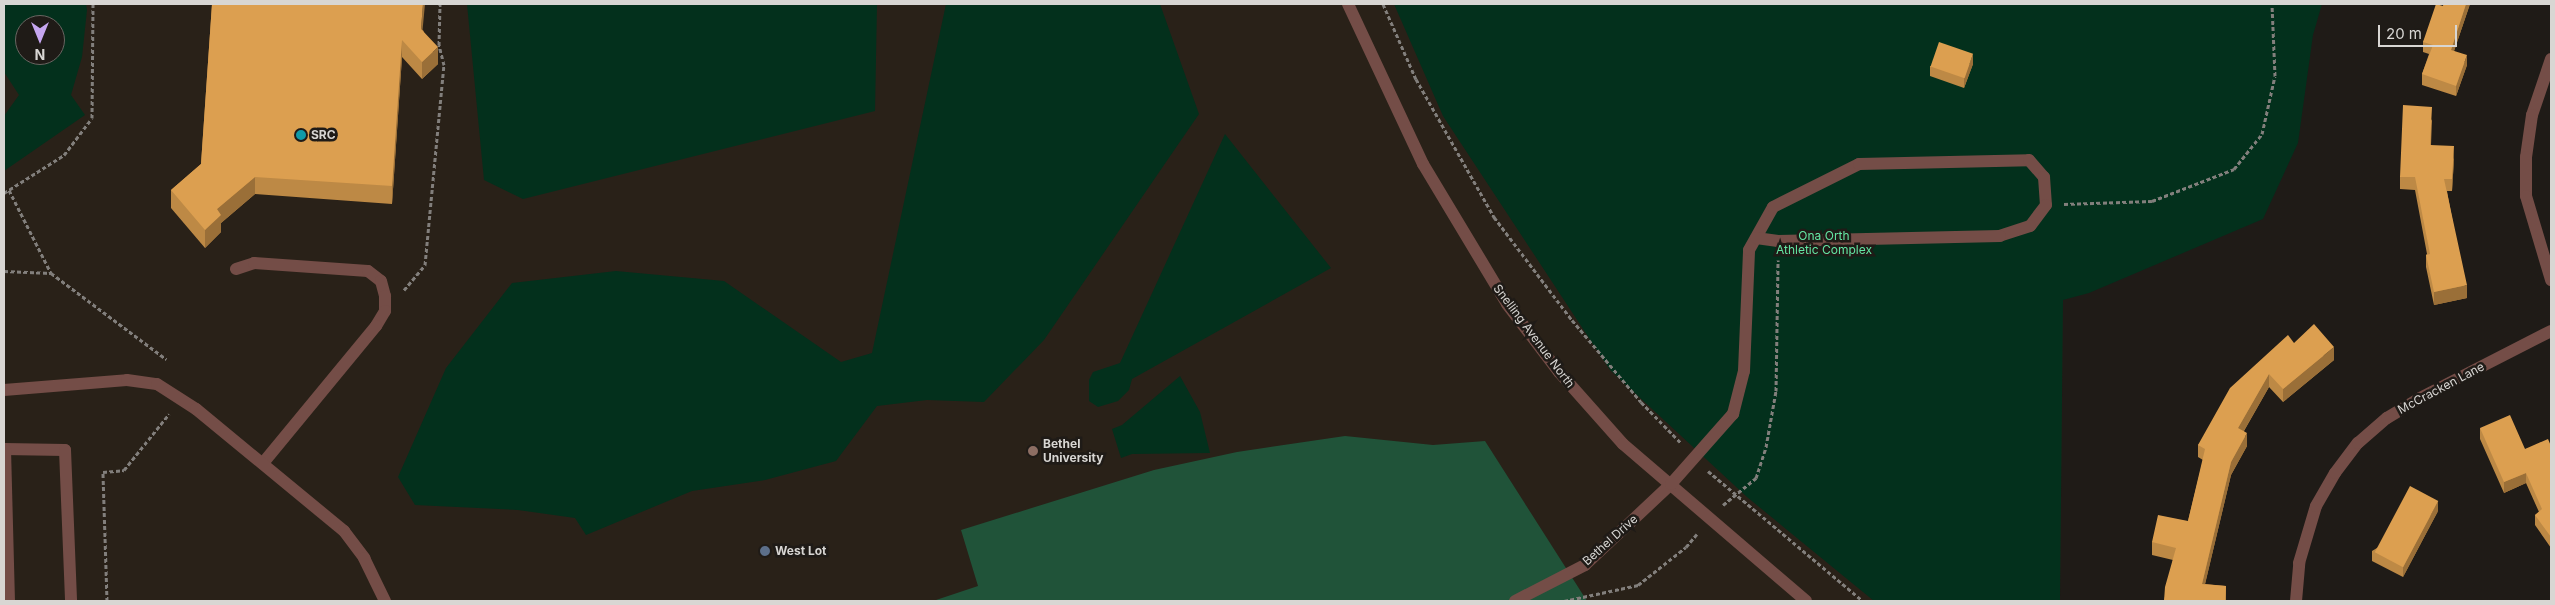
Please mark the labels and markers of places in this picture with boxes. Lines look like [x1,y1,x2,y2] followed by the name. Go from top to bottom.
[311,128,336,142] place label: SRC
[295,129,307,141] marker: SRC
[1043,437,1103,465] place label: Bethel University
[1027,445,1039,457] marker: Bethel University
[775,544,826,558] place label: West Lot
[759,545,771,557] marker: West Lot

